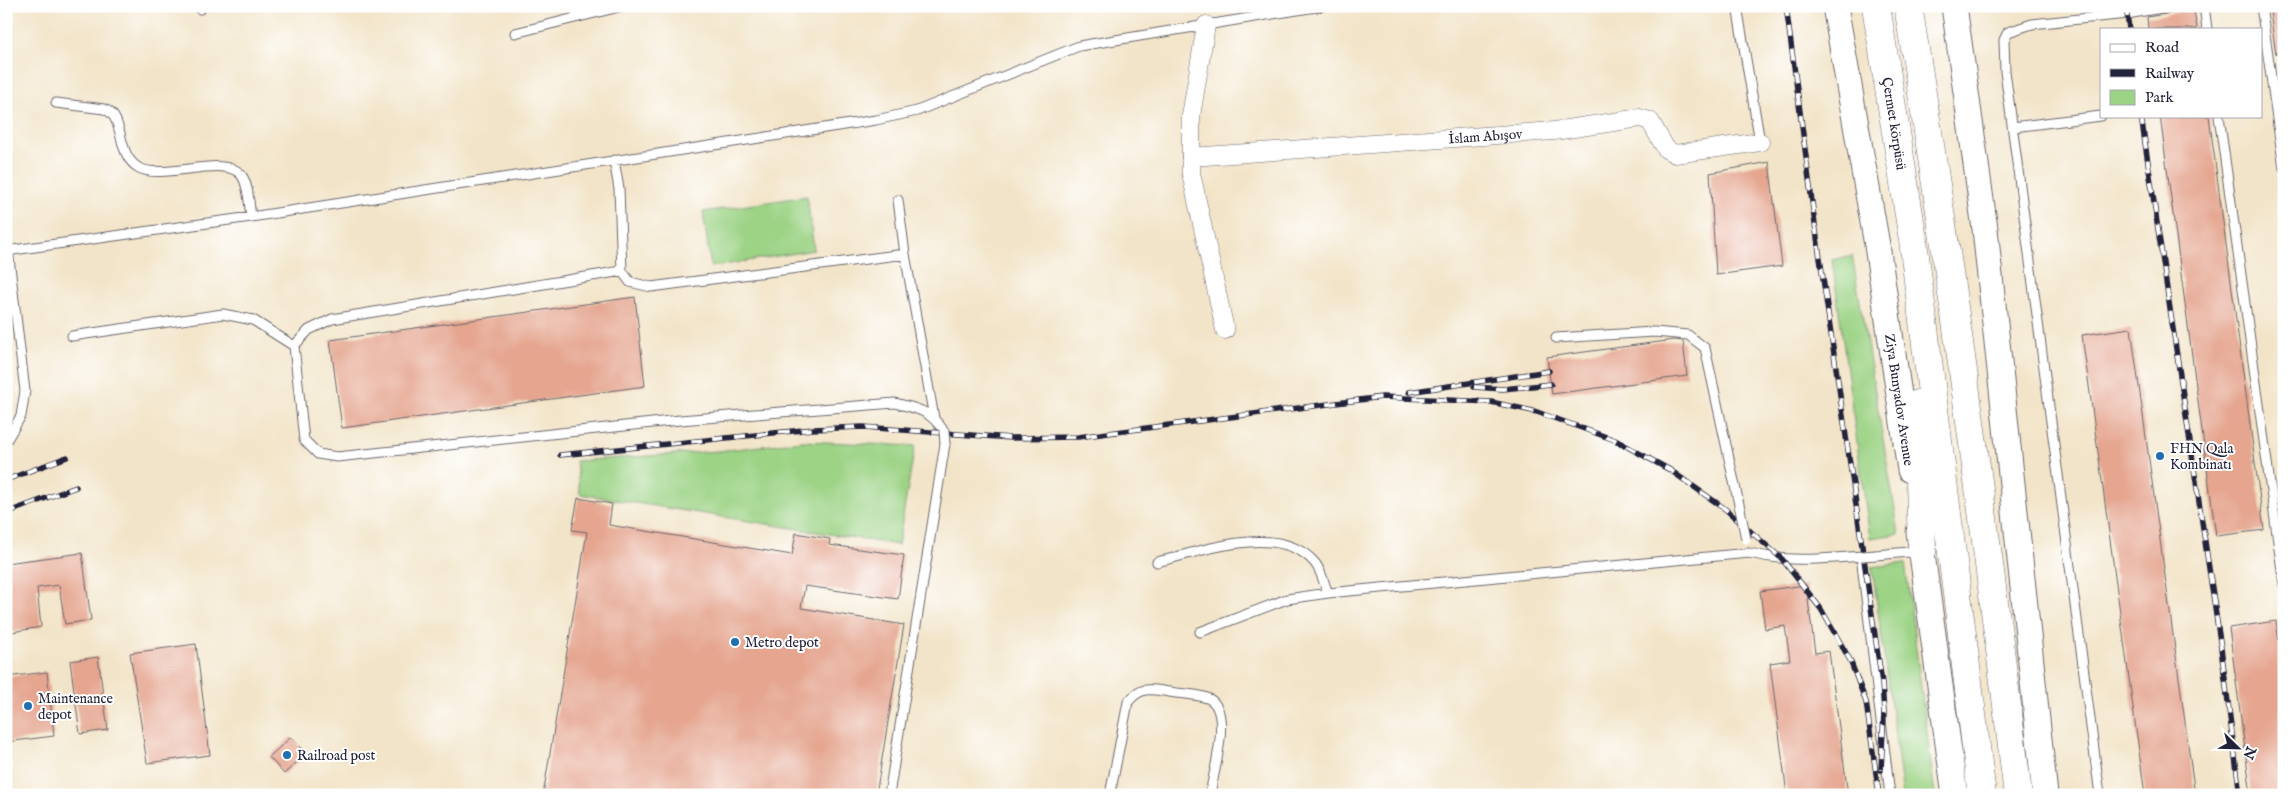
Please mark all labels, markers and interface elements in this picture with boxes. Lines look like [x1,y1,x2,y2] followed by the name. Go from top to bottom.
[2100,28,2262,118] legend
[2145,38,2180,57] text: Road
[2145,64,2195,83] text: Railway
[1877,76,1910,171] street label: Çermet körpüsü
[2145,88,2175,107] text: Park
[1448,125,1524,149] street label: İslam Abışov
[1880,333,1917,468] street label: Ziya Bunyadov Avenue
[2170,440,2234,474] place label: FHN Qala Kombinatı
[2154,450,2166,462] marker: FHN Qala Kombinatı
[745,634,819,652] place label: Metro depot
[729,636,741,648] marker: Metro depot
[38,690,114,724] place label: Maintenance depot
[22,700,34,712] marker: Maintenance depot
[2212,724,2262,774] north arrow
[2238,743,2260,762] text: N
[297,747,376,765] place label: Railroad post
[281,749,293,761] marker: Railroad post

